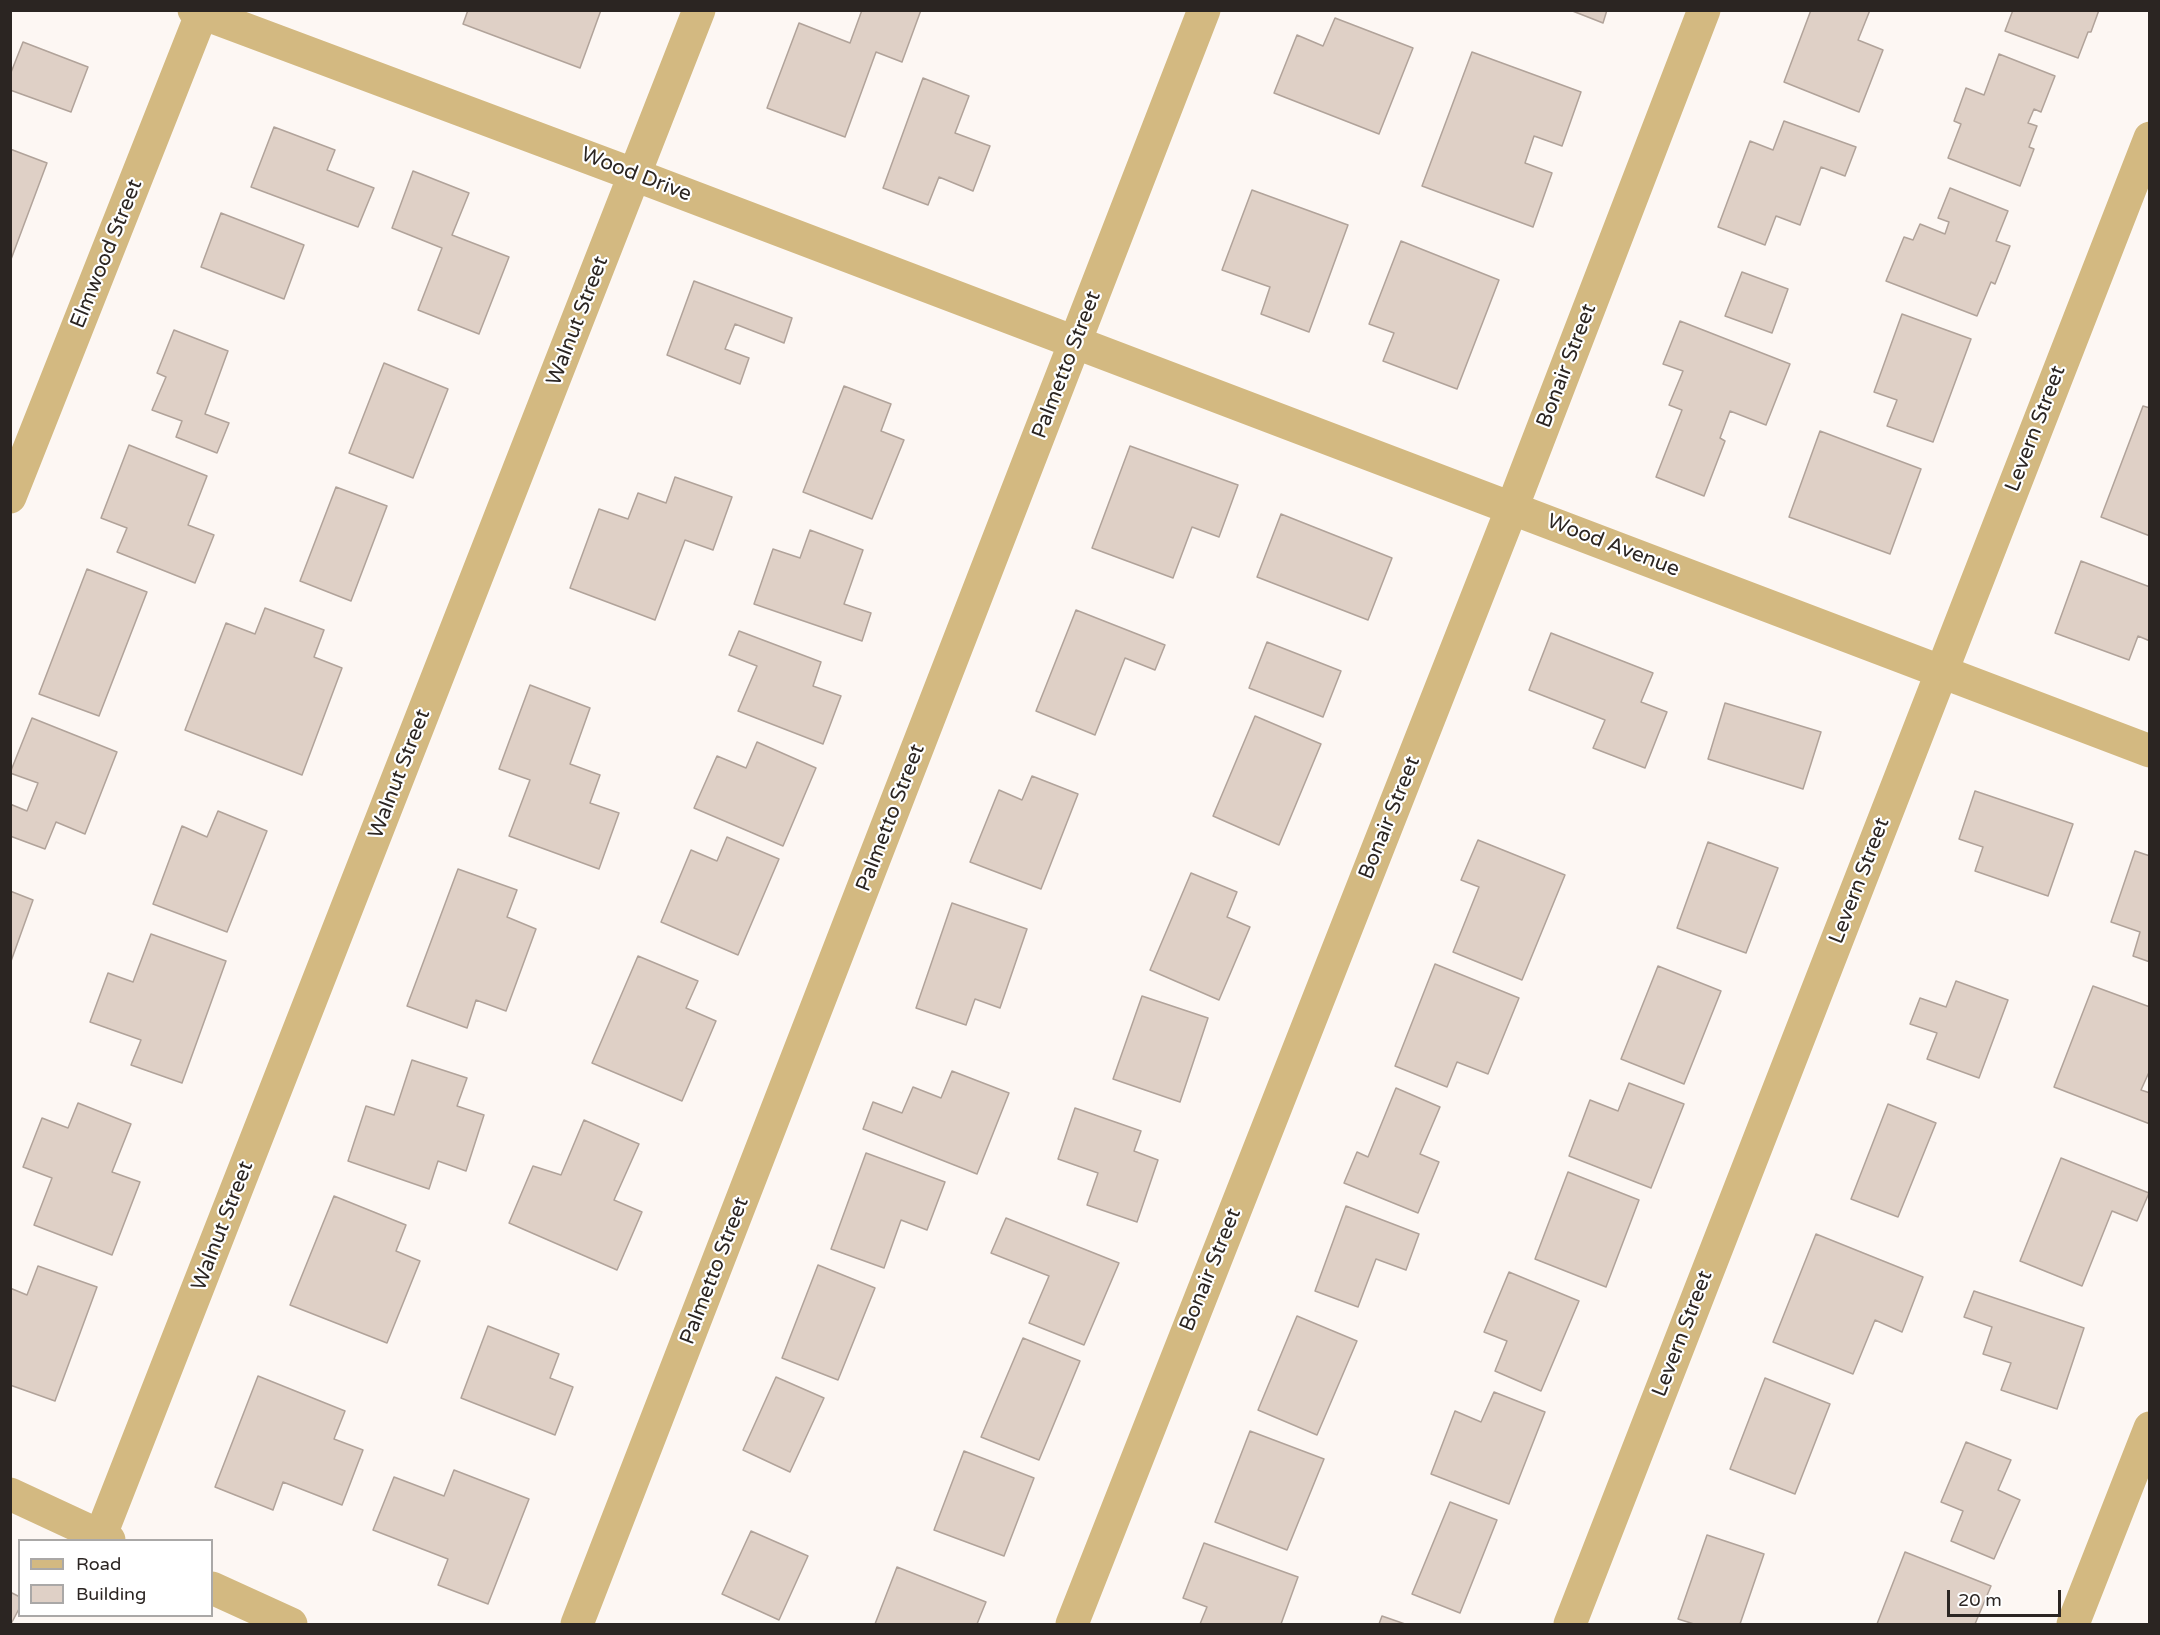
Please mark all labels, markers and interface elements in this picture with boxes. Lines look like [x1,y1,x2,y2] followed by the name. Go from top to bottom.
[577,142,695,208] street label: Wood Drive
[66,176,148,332] street label: Elmwood Street
[542,253,614,389] street label: Walnut Street
[1027,288,1107,442] street label: Palmetto Street
[1532,301,1602,431] street label: Bonair Street
[2000,362,2072,496] street label: Levern Street
[1543,509,1683,583] street label: Wood Avenue
[364,706,436,842] street label: Walnut Street
[851,741,931,895] street label: Palmetto Street
[1354,753,1426,883] street label: Bonair Street
[1824,814,1896,948] street label: Levern Street
[187,1158,259,1294] street label: Walnut Street
[675,1194,755,1348] street label: Palmetto Street
[1175,1205,1247,1335] street label: Bonair Street
[1647,1267,1719,1401] street label: Levern Street
[18,1539,213,1617] legend
[76,1553,121,1575] text: Road
[1950,1578,2064,1616] scale bar
[76,1583,146,1605] text: Building
[1958,1589,2002,1611] text: 20 m

